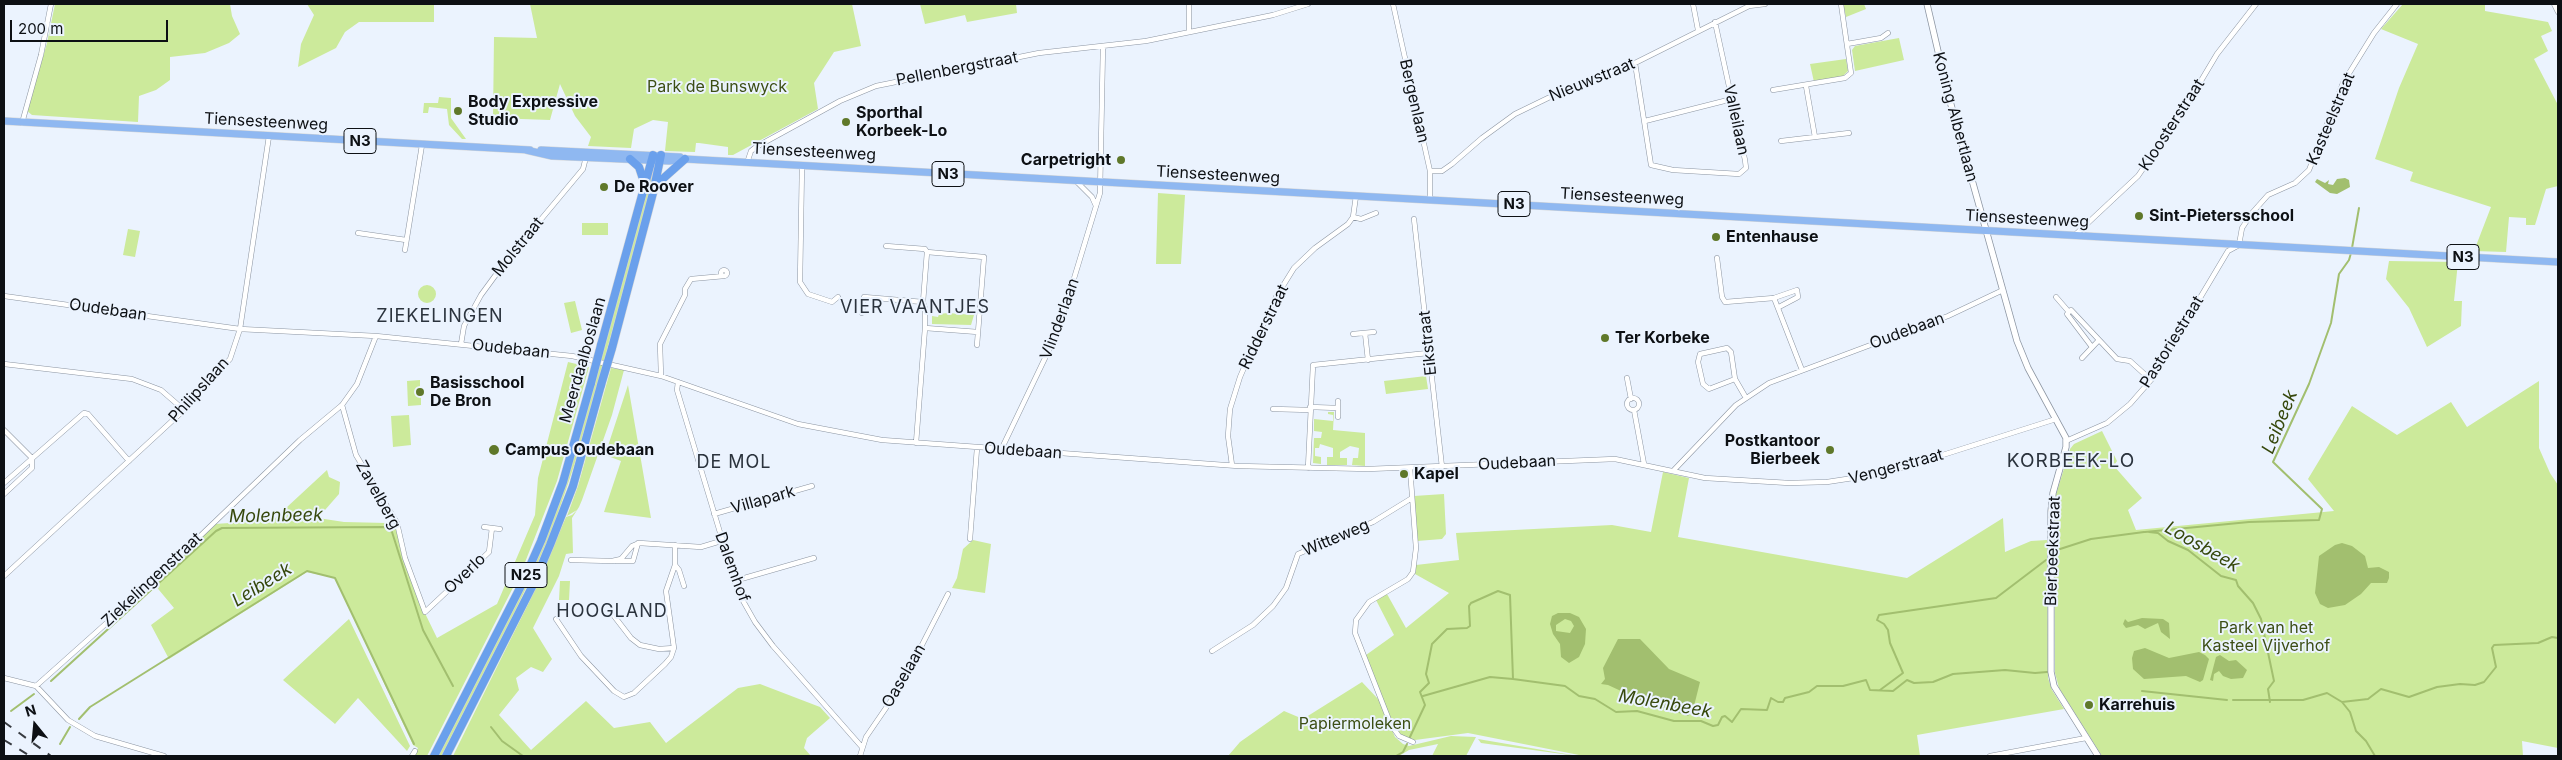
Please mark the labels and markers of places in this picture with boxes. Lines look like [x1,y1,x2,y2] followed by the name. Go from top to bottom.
[468,92,598,130] place label: Body Expressive Studio
[856,103,947,141] place label: Sporthal Korbeek-Lo
[452,105,464,117] marker: Body Expressive Studio
[840,116,852,128] marker: Sporthal Korbeek-Lo
[1021,150,1111,170] place label: Carpetright
[1115,154,1127,166] marker: Carpetright
[614,177,694,197] place label: De Roover
[598,181,610,193] marker: De Roover
[2149,206,2294,226] place label: Sint-Pietersschool
[2133,210,2145,222] marker: Sint-Pietersschool
[1726,227,1819,247] place label: Entenhause
[1710,231,1722,243] marker: Entenhause
[1615,328,1710,348] place label: Ter Korbeke
[1599,332,1611,344] marker: Ter Korbeke
[430,373,524,411] place label: Basisschool De Bron
[414,386,426,398] marker: Basisschool De Bron
[1725,431,1820,469] place label: Postkantoor Bierbeek
[505,440,654,460] place label: Campus Oudebaan
[487,443,501,457] marker: Campus Oudebaan
[1824,444,1836,456] marker: Postkantoor Bierbeek
[1414,464,1459,484] place label: Kapel
[1398,468,1410,480] marker: Kapel
[2099,695,2175,715] place label: Karrehuis
[2083,699,2095,711] marker: Karrehuis

